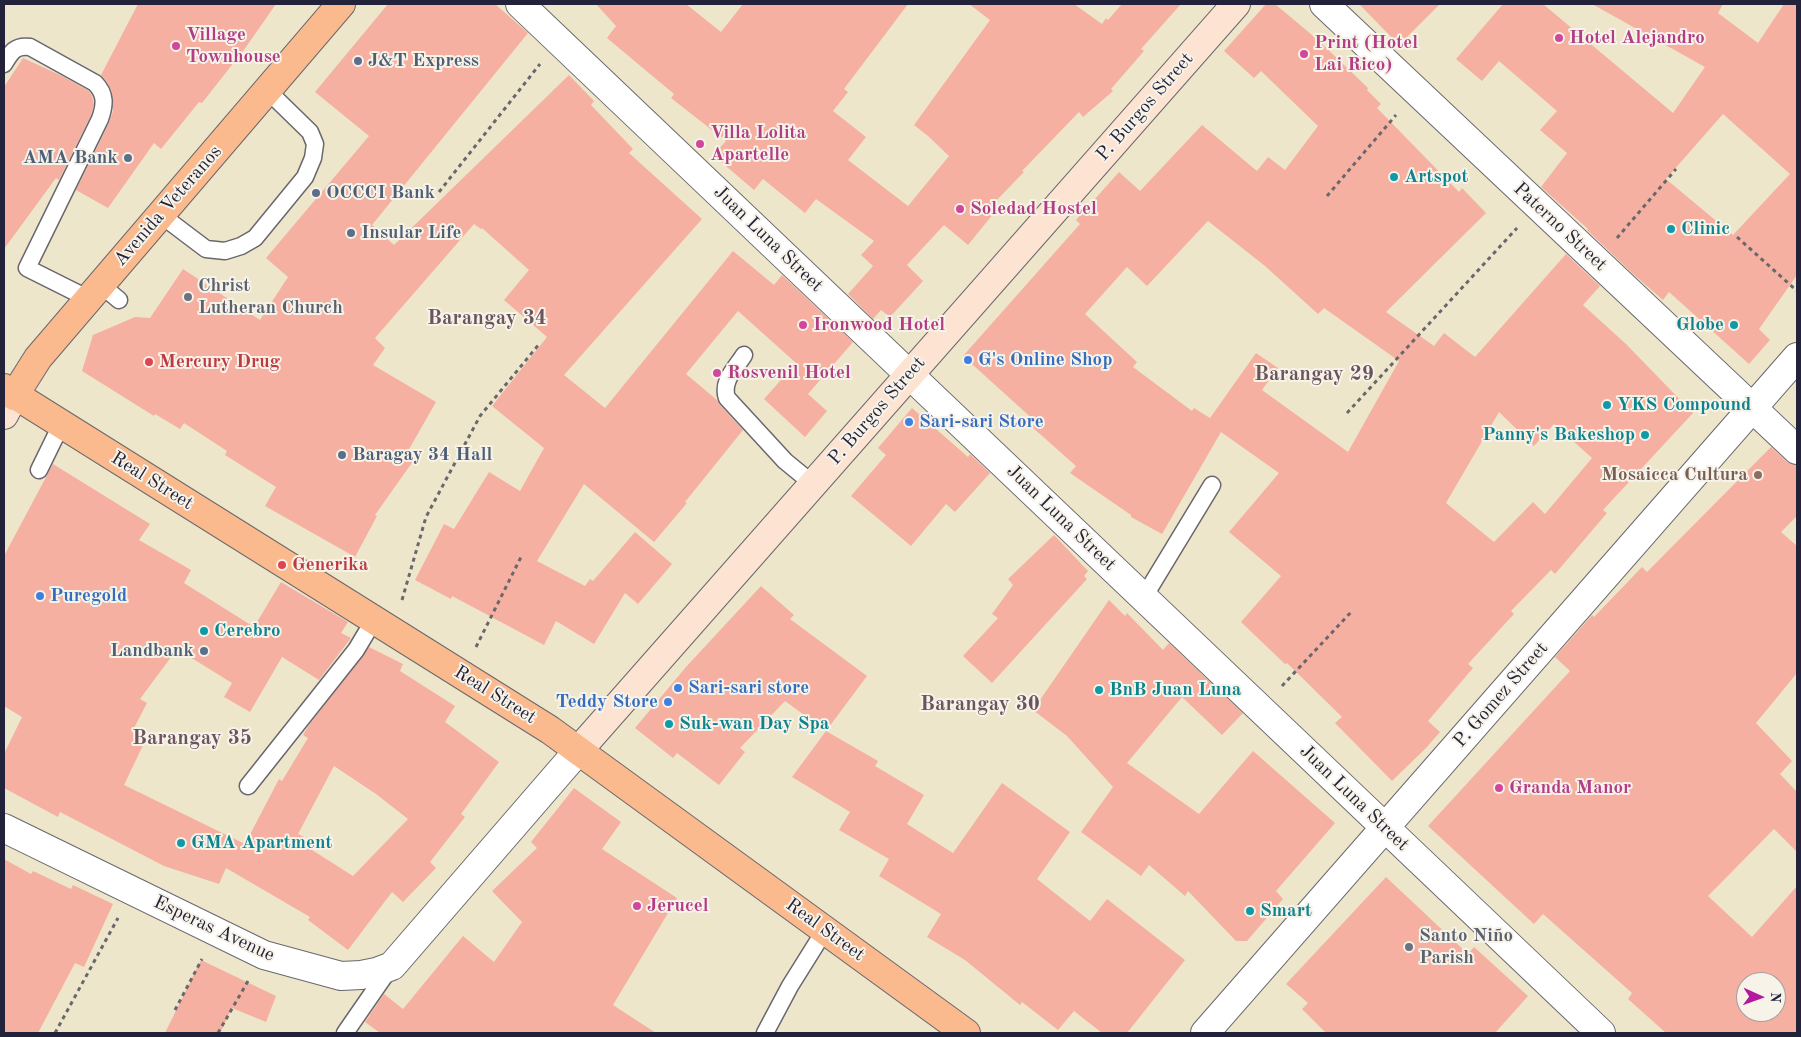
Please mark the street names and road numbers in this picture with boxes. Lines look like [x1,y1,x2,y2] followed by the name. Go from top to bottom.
[1092,48,1198,166] street label: P. Burgos Street
[109,141,227,271] street label: Avenida Veteranos
[1508,178,1612,276] street label: Paterno Street
[708,181,828,297] street label: Juan Luna Street
[824,352,930,470] street label: P. Burgos Street
[107,447,197,515] street label: Real Street
[1001,460,1121,576] street label: Juan Luna Street
[1449,637,1553,753] street label: P. Gomez Street
[450,661,540,729] street label: Real Street
[1294,740,1414,856] street label: Juan Luna Street
[150,891,278,967] street label: Esperas Avenue
[781,894,869,966] street label: Real Street

